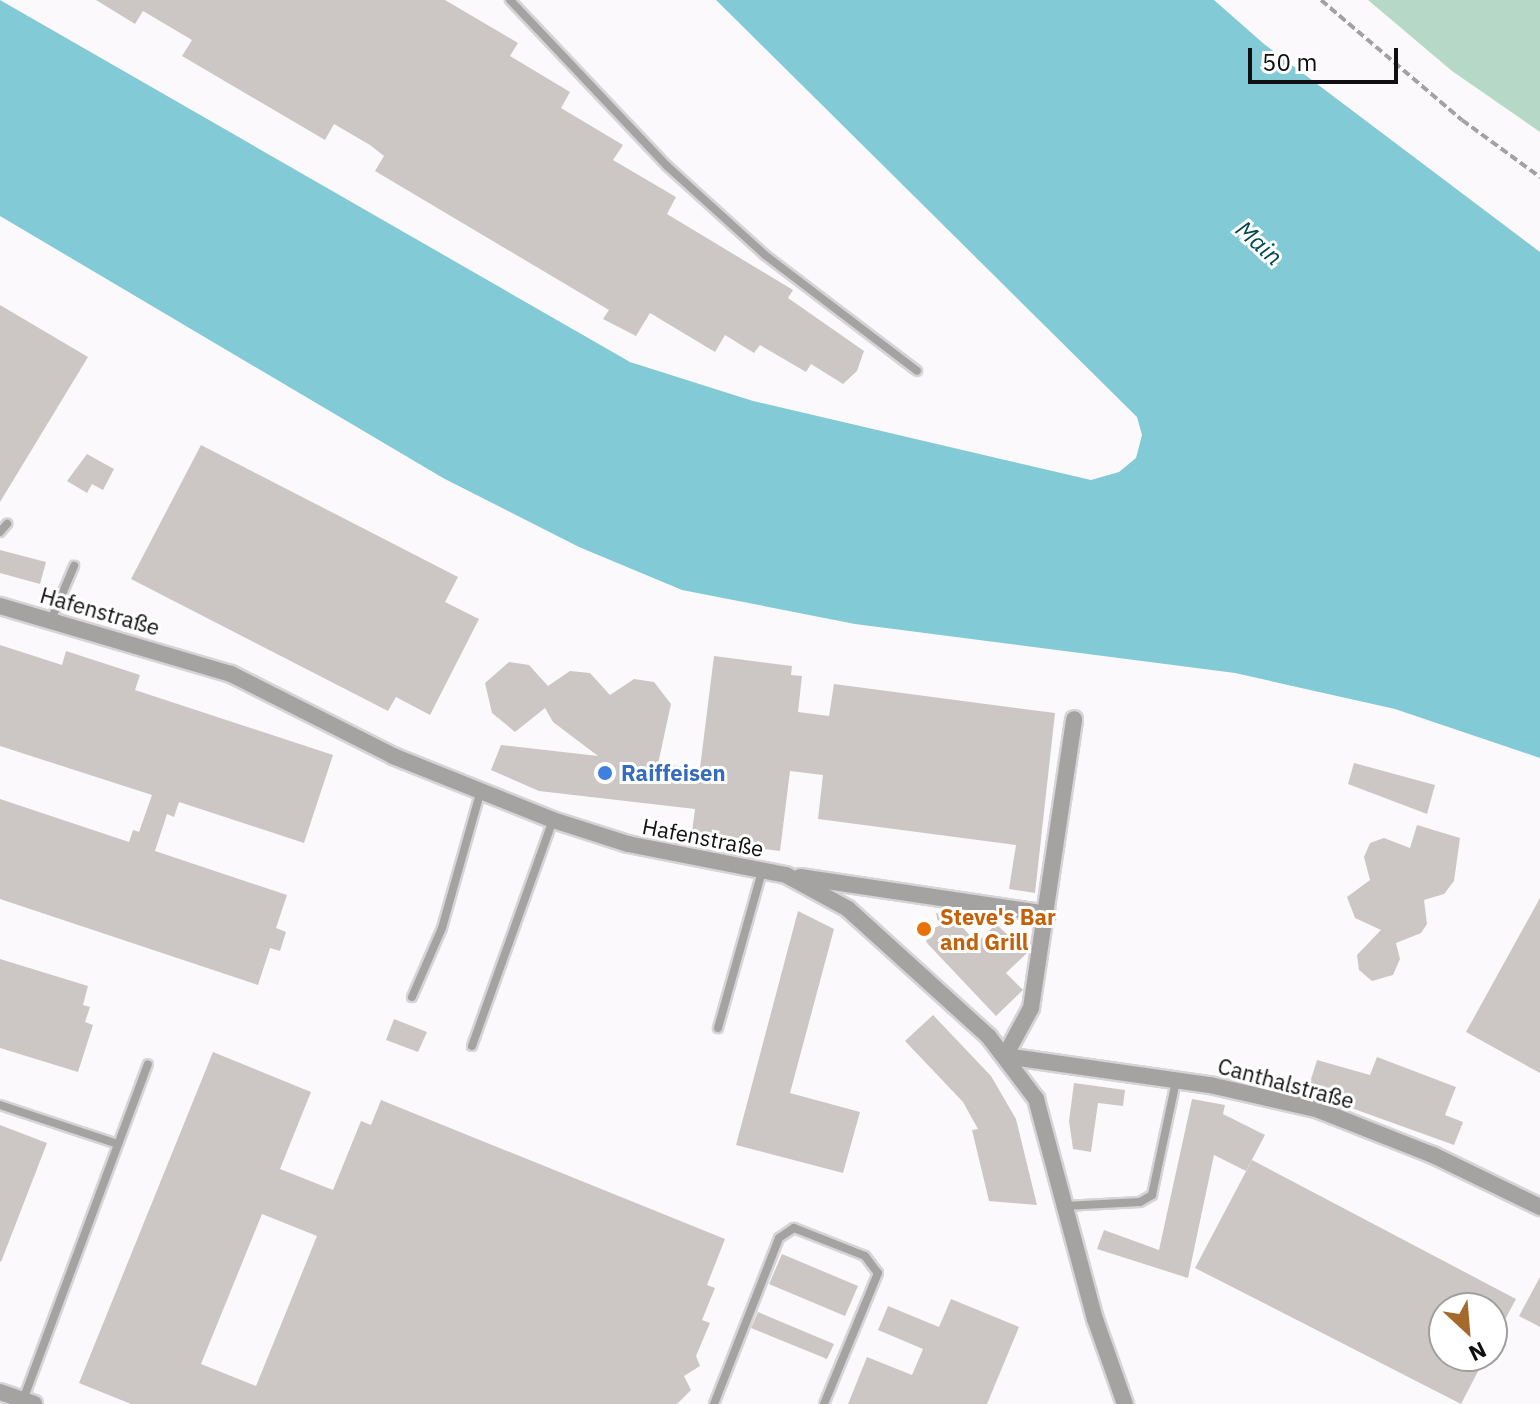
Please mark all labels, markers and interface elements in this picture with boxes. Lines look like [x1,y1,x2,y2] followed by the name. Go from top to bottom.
[1252,32,1402,82] scale bar
[1262,46,1317,78] text: 50 m
[1230,215,1288,271] water label: Main
[37,581,163,641] street label: Hafenstraße
[621,760,726,786] place label: Raiffeisen
[596,764,614,782] marker: Raiffeisen
[640,812,766,862] street label: Hafenstraße
[940,903,1056,954] place label: Steve's Bar and Grill
[915,920,933,938] marker: Steve's Bar and Grill
[1215,1052,1357,1114] street label: Canthalstraße
[1428,1292,1508,1372] north arrow
[1464,1336,1491,1369] text: N

